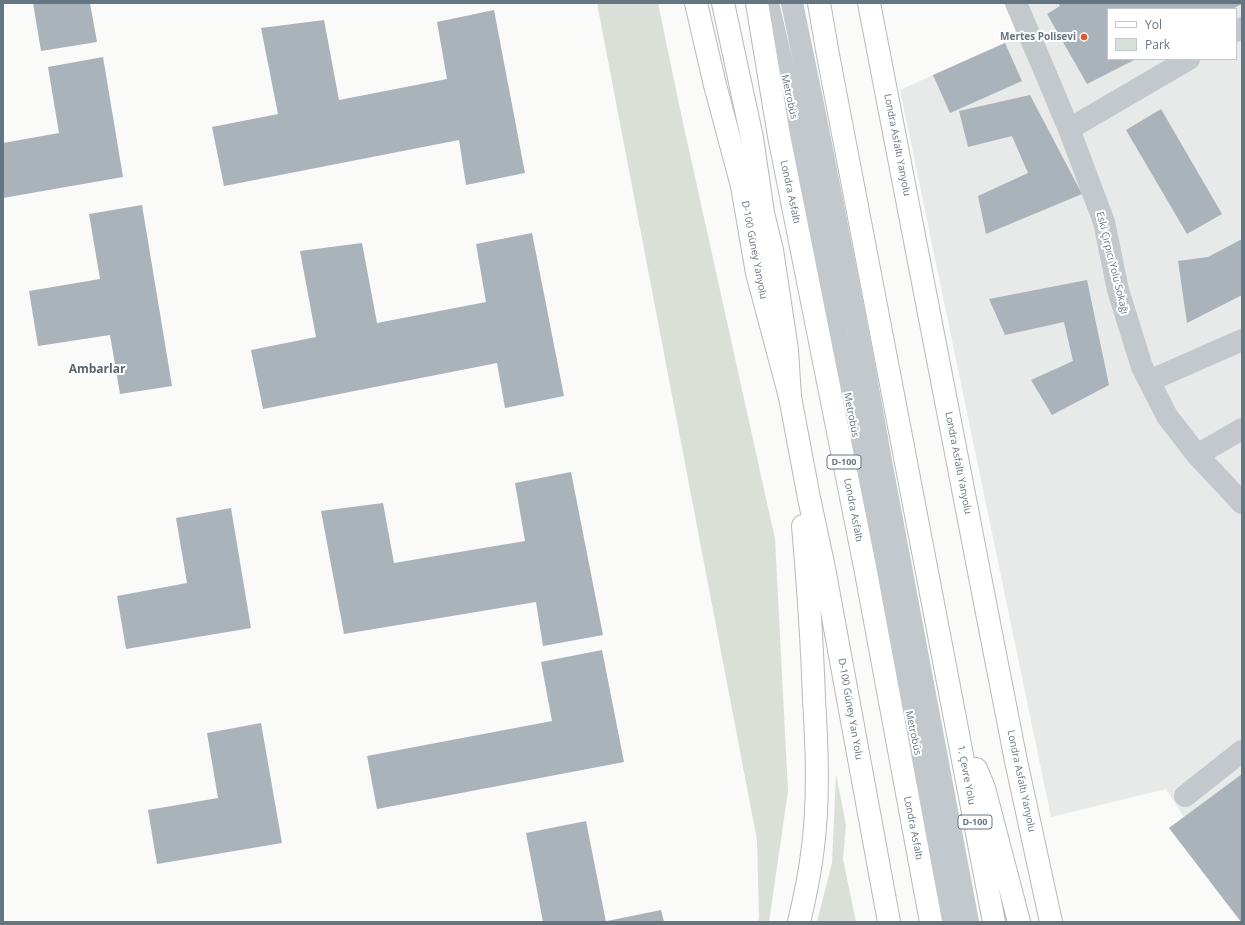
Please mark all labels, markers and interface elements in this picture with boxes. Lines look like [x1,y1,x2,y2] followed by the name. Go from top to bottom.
[1107,8,1237,60] legend
[1145,16,1162,33] text: Yol
[1000,31,1076,43] place label: Mertes Polisevi
[1079,32,1089,42] marker: Mertes Polisevi
[1145,36,1170,53] text: Park
[778,74,800,120] street label: Metrobüs
[881,93,913,197] street label: Londra Asfaltı Yanyolu
[777,159,803,225] street label: Londra Asfaltı
[739,200,769,300] street label: D-100 Güney Yanyolu
[1093,210,1131,316] street label: Eski Çırpıcı Yolu Sokağı
[69,363,125,377] district label: Ambarlar
[841,392,861,438] street label: Metrobüs
[942,411,974,515] street label: Londra Asfaltı Yanyolu
[827,455,861,469] road number: D-100
[841,477,865,543] street label: Londra Asfaltı
[835,657,865,761] street label: D-100 Güney Yan Yolu
[902,710,924,756] street label: Metrobüs
[1004,729,1038,833] street label: Londra Asfaltı Yanyolu
[954,744,978,806] street label: 1. Çevre Yolu
[901,795,925,861] street label: Londra Asfaltı
[958,815,992,829] road number: D-100

